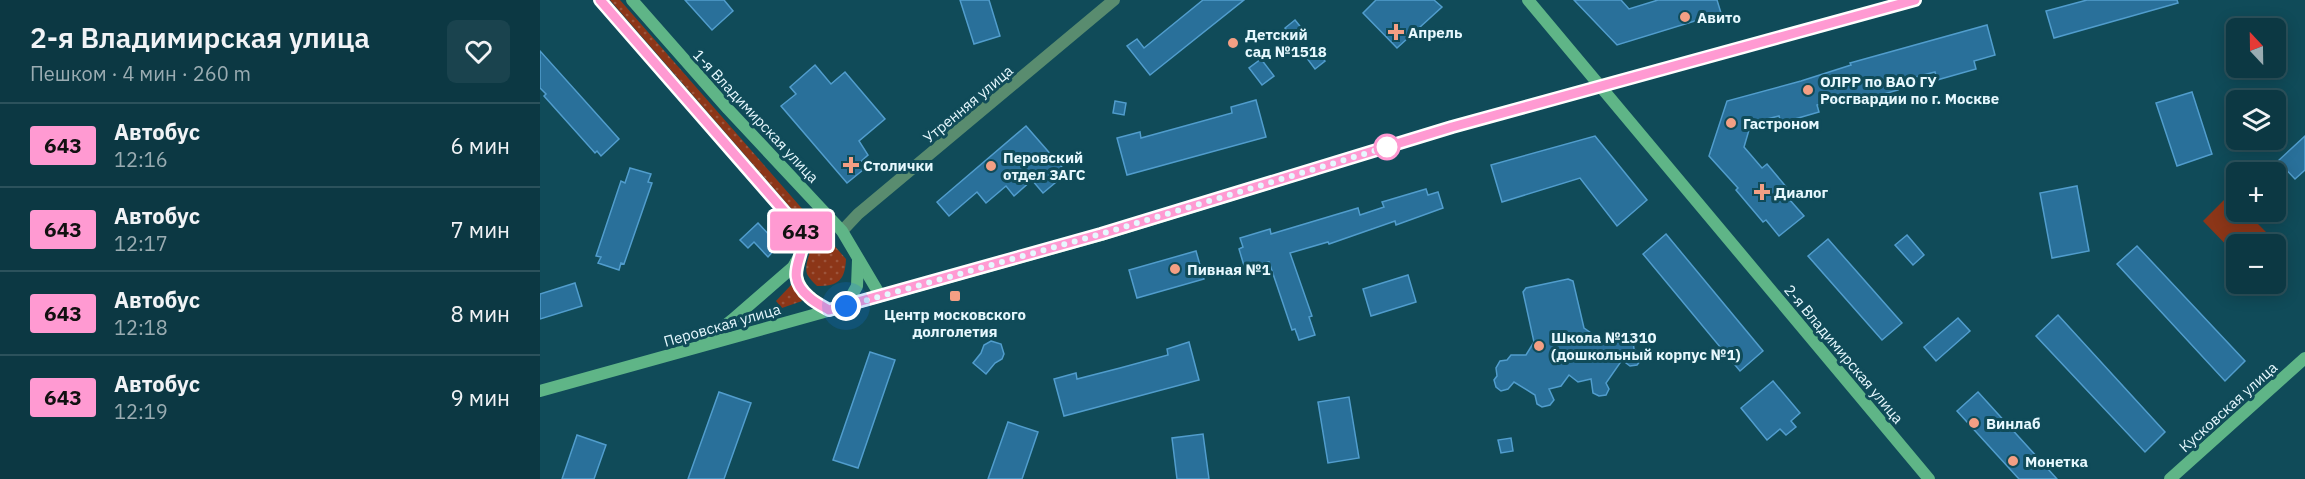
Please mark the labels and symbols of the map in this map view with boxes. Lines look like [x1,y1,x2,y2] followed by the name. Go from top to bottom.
[1697,8,1741,27] place label: Авито
[1678,10,1692,24] marker: Авито
[2226,18,2286,78] north arrow
[1408,23,1463,42] place label: Апрель
[1245,25,1327,61] place label: Детский сад №1518
[1389,25,1403,39] marker: Апрель
[1226,36,1240,50] marker: Детский сад №1518
[689,45,823,187] street label: 1-я Владимирская улица
[919,61,1017,147] street label: Утренняя улица
[1820,72,1999,108] place label: ОЛРР по ВАО ГУ Росгвардии по г. Москве
[1801,83,1815,97] marker: ОЛРР по ВАО ГУ Росгвардии по г. Москве
[1743,114,1820,133] place label: Гастроном
[1724,116,1738,130] marker: Гастроном
[1374,134,1400,160] unlabelled marker
[1003,148,1086,184] place label: Перовский отдел ЗАГС
[863,156,933,175] place label: Столички
[844,158,858,172] marker: Столички
[984,159,998,173] marker: Перовский отдел ЗАГС
[1774,183,1829,202] place label: Диалог
[1755,185,1769,199] marker: Диалог
[766,212,836,250] line badge: 643
[1187,260,1270,279] place label: Пивная №1
[1168,262,1182,276] marker: Пивная №1
[1780,281,1908,427] street label: 2-я Владимирская улица
[948,289,962,303] marker: Центр московского долголетия
[831,291,861,321] your location
[661,299,783,351] street label: Перовская улица
[884,305,1026,341] place label: Центр московского долголетия
[1551,328,1740,364] place label: Школа №1310 (дошкольный корпус №1)
[1532,339,1546,353] marker: Школа №1310 (дошкольный корпус №1)
[2175,358,2281,456] street label: Кусковская улица
[1986,414,2041,433] place label: Винлаб
[1967,416,1981,430] marker: Винлаб
[2025,452,2088,471] place label: Монетка
[2006,454,2020,468] marker: Монетка

